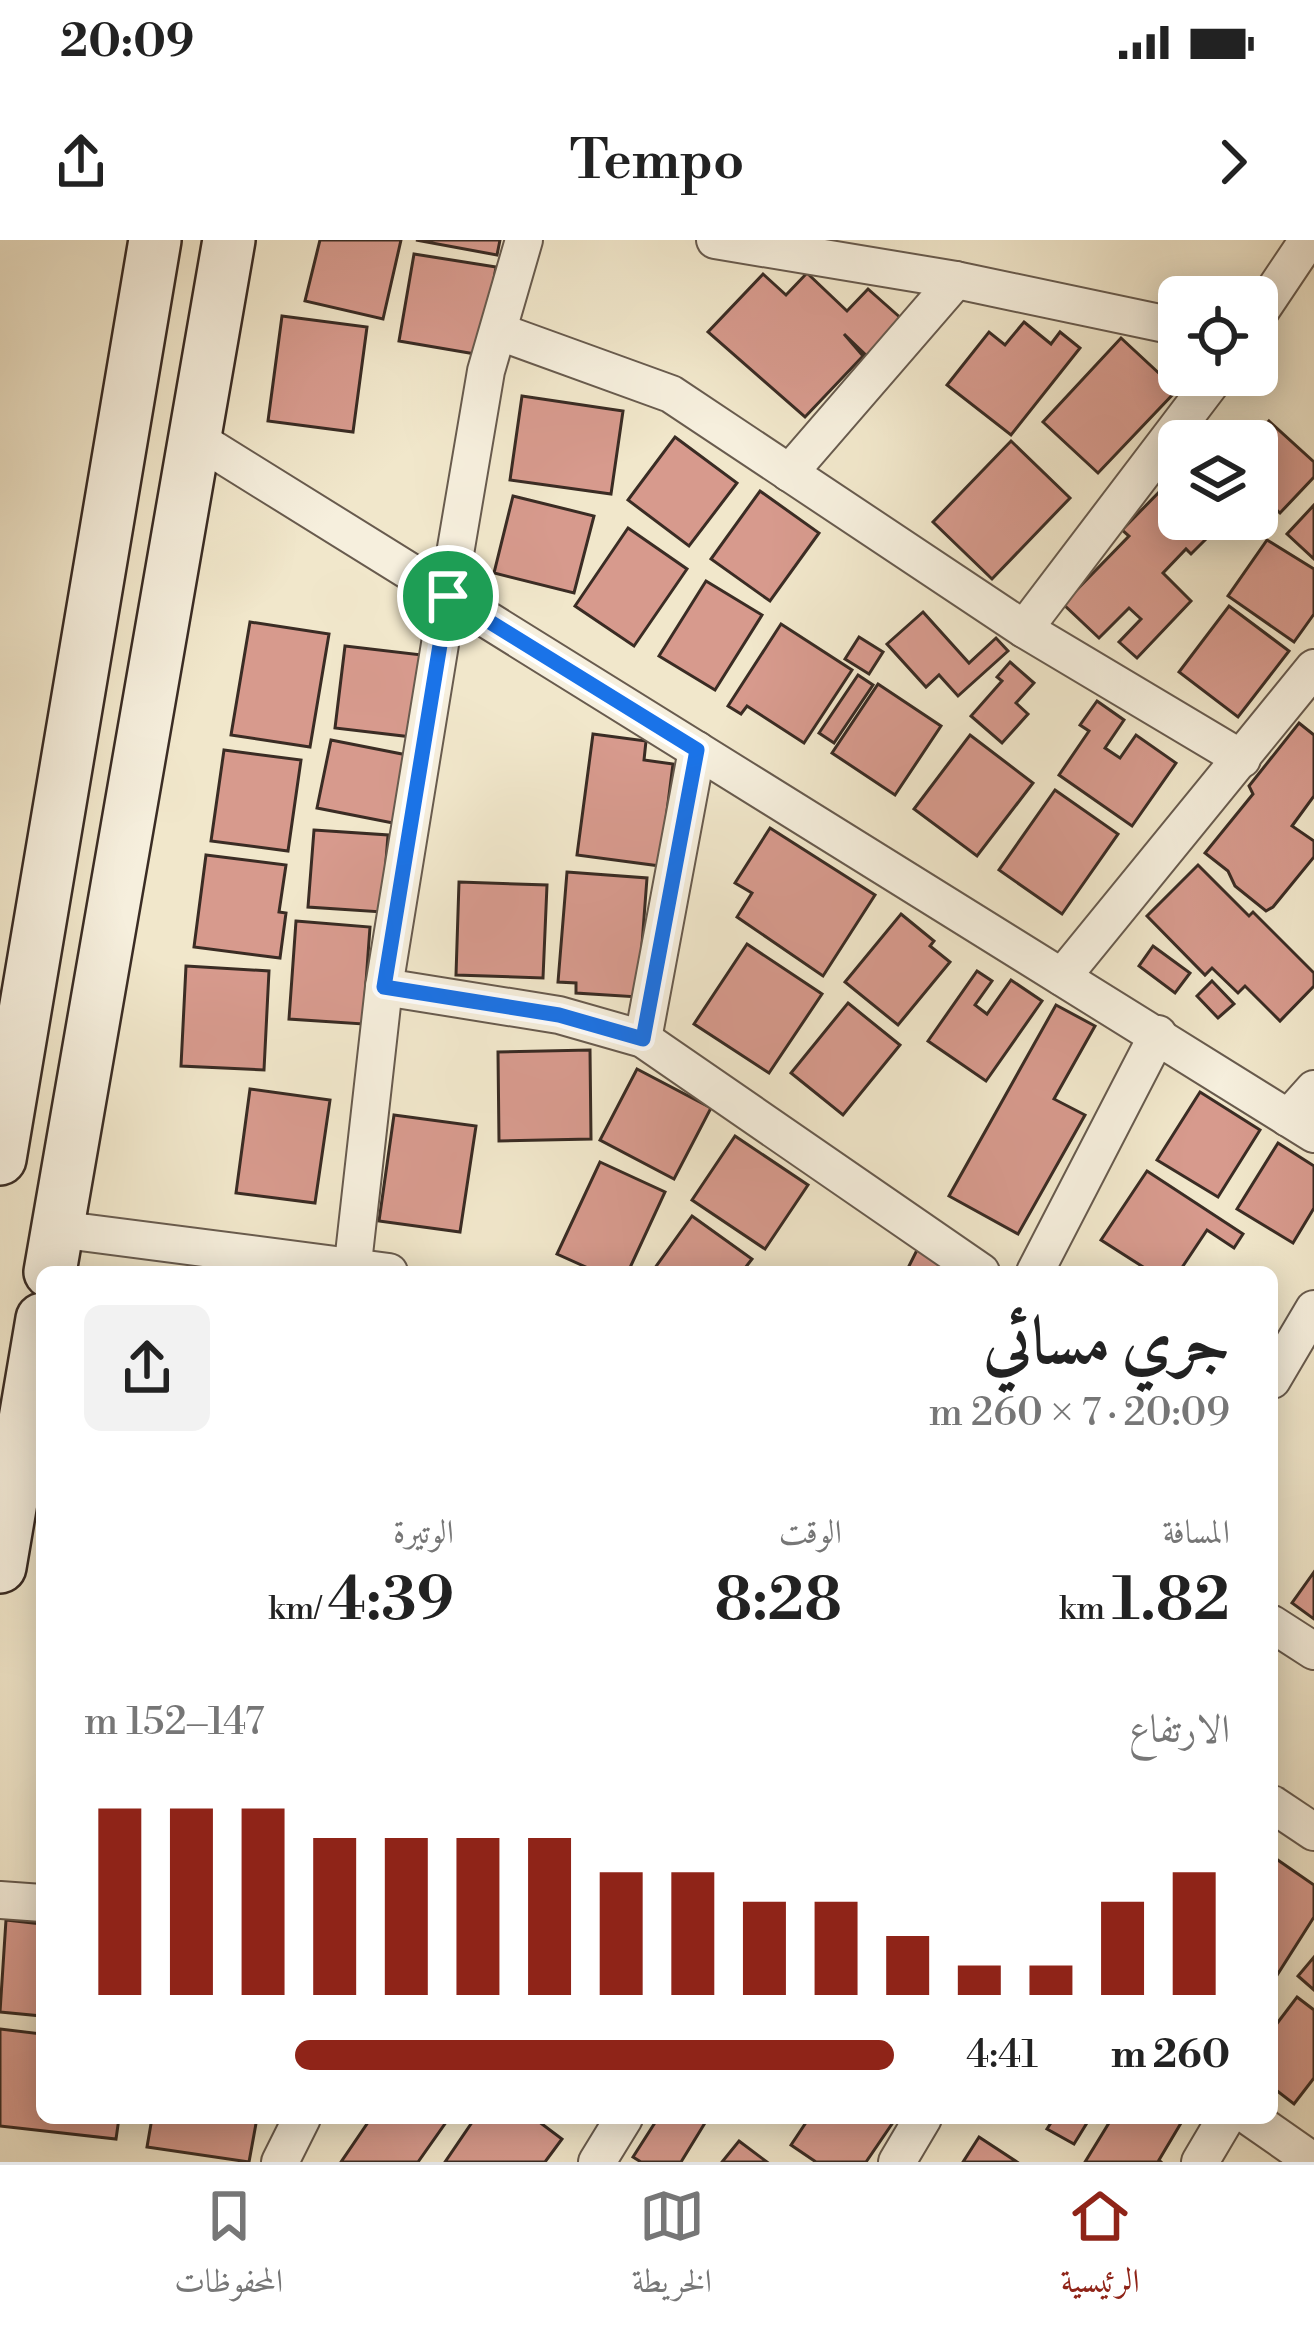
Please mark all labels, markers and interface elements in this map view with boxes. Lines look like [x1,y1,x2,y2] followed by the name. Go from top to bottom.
[60,14,194,71] text: 20:09
[570,128,744,196] text: Tempo
[48,129,114,195] icon: share
[1200,129,1266,195] icon: forward
[1158,276,1278,540] map controls
[1158,276,1278,396] button: locate
[1158,420,1278,540] button: layers
[397,545,499,647] pin
[415,563,481,629] icon: arrive
[983,1302,1230,1385] text: جري مسائي
[84,1305,210,1431] button: share
[929,1389,1230,1438] text: 20:09 · 7 × 260 m
[393,1513,454,1554] text: الوتيرة
[779,1513,842,1554] text: الوقت
[1163,1513,1230,1554] text: المسافة
[327,1564,454,1639] text: 4:39
[715,1564,842,1639] text: 8:28
[1112,1564,1230,1639] text: 1.82
[268,1589,327,1630] text: /km
[1059,1589,1112,1630] text: km
[84,1698,264,1747] text: 147–152 m
[1129,1706,1230,1755] text: الارتفاع
[966,2031,1038,2080] text: 4:41
[1111,2031,1230,2080] text: 260 m
[174,2183,283,2313] tab: المحفوظات
[632,2183,712,2313] tab: الخريطة
[1060,2183,1140,2313] tab: الرئيسية

